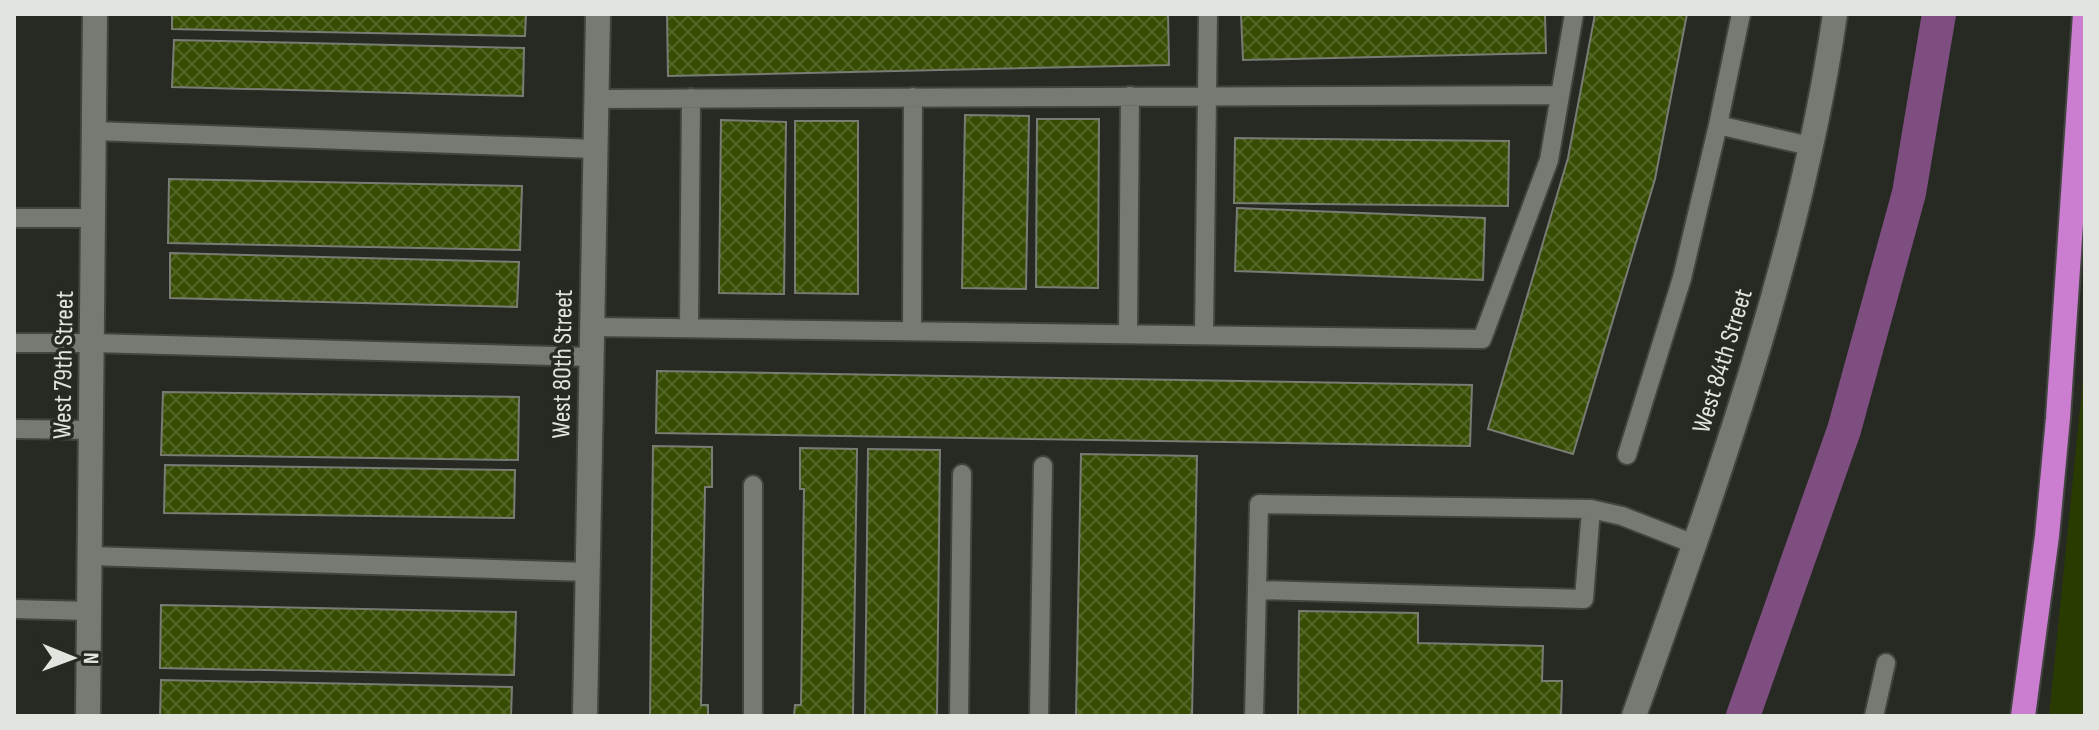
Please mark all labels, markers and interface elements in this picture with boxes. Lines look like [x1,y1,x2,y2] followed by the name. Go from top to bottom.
[1686,285,1760,437] street label: West 84th Street
[546,289,580,439] street label: West 80th Street
[47,290,81,440] street label: West 79th Street
[32,618,112,698] north arrow
[77,652,104,664] text: N

